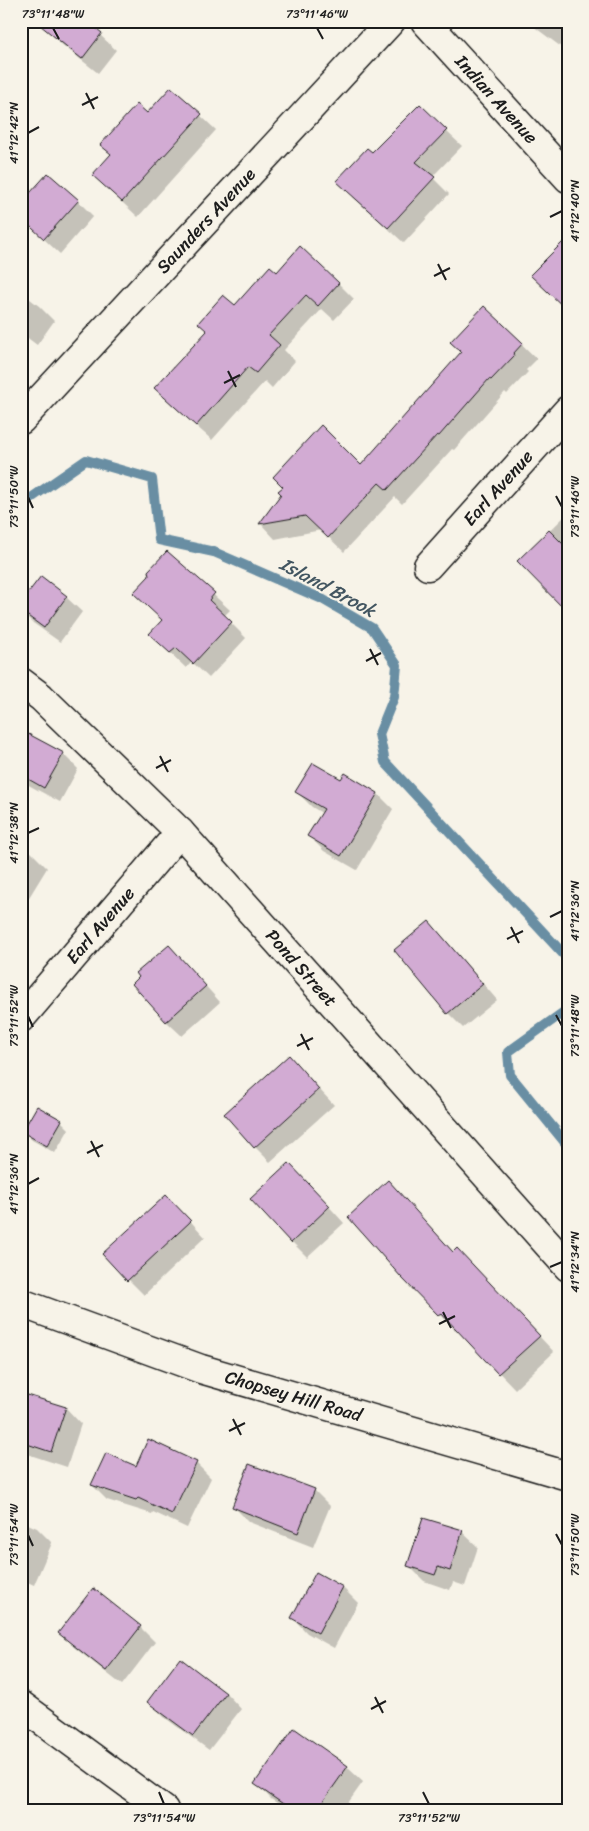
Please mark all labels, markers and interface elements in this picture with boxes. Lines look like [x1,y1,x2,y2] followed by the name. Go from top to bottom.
[22,3,85,25] text: 73°11'48"W
[286,3,349,25] text: 73°11'46"W
[446,46,546,152] street label: Indian Avenue
[3,101,25,164] text: 41°12'42"N
[148,160,264,281] street label: Saunders Avenue
[564,179,586,242] text: 41°12'40"N
[455,442,542,534] street label: Earl Avenue
[3,465,25,528] text: 73°11'50"W
[564,475,586,538] text: 73°11'46"W
[273,547,383,627] water label: Island Brook
[3,802,25,864] text: 41°12'38"N
[57,879,143,971] street label: Earl Avenue
[564,880,586,942] text: 41°12'36"N
[257,921,345,1015] street label: Pond Street
[3,984,25,1047] text: 73°11'52"W
[564,994,586,1057] text: 73°11'48"W
[3,1153,25,1215] text: 41°12'36"N
[564,1230,586,1293] text: 41°12'34"N
[221,1361,367,1432] street label: Chopsey Hill Road
[3,1503,25,1566] text: 73°11'54"W
[564,1513,586,1576] text: 73°11'50"W
[133,1807,196,1829] text: 73°11'54"W
[398,1807,461,1829] text: 73°11'52"W

